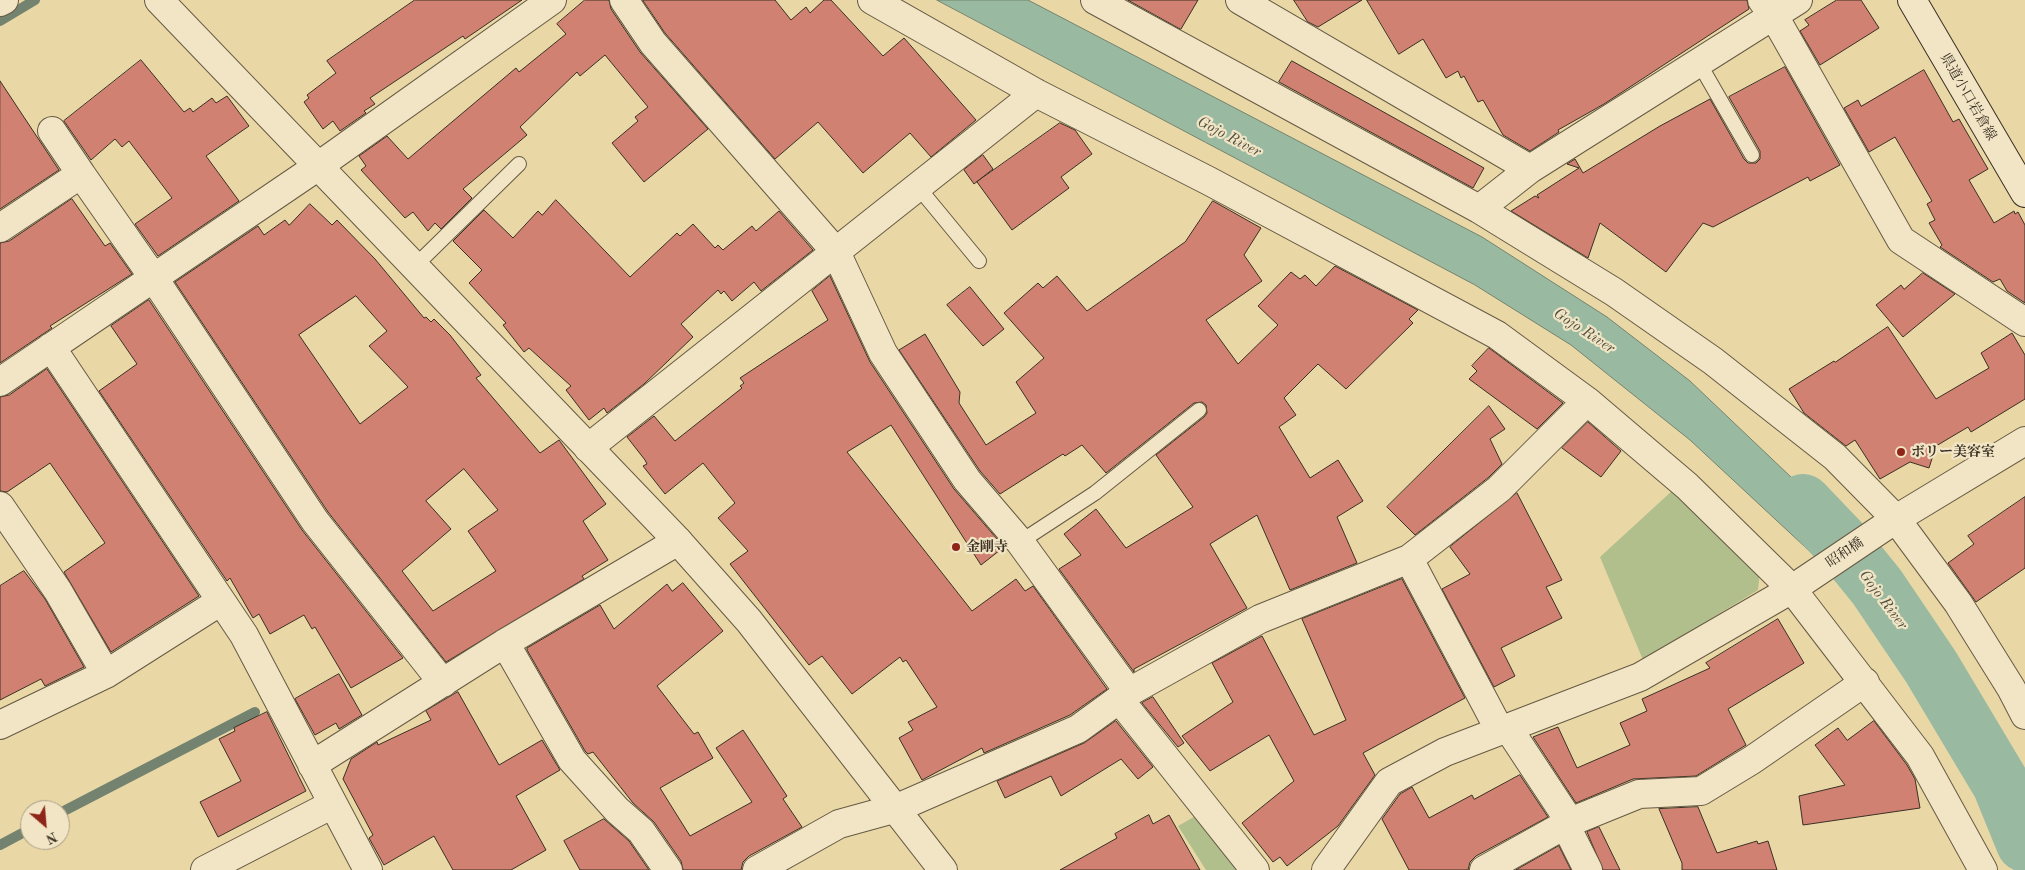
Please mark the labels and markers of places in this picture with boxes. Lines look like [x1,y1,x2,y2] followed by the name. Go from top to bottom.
[1911,444,1995,460] place label: ボリー美容室
[1895,446,1907,458] marker: ボリー美容室
[966,539,1008,555] place label: 金剛寺
[950,541,962,553] marker: 金剛寺

